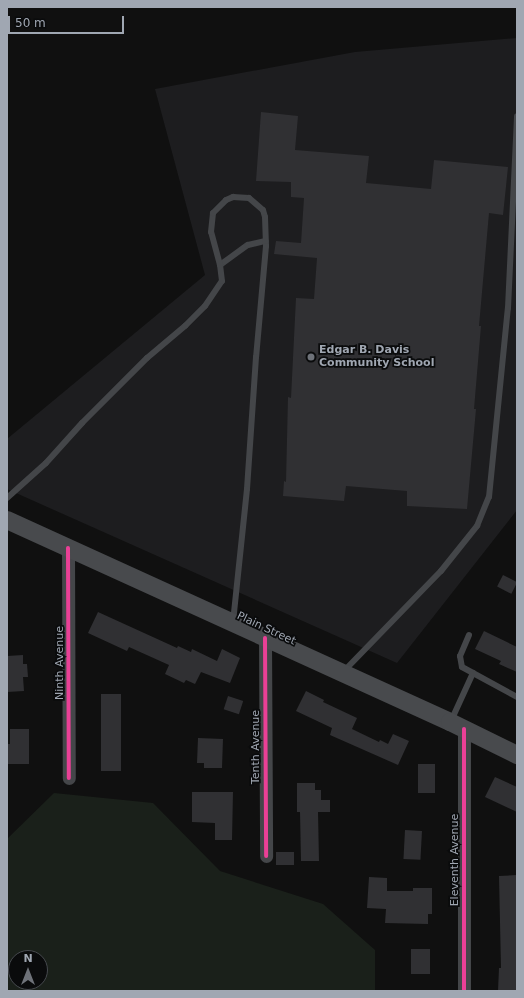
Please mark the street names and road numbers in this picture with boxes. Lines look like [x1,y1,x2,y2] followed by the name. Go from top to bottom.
[234,610,298,648] street label: Plain Street
[53,626,67,700] street label: Ninth Avenue
[249,710,263,784] street label: Tenth Avenue
[448,814,462,906] street label: Eleventh Avenue

